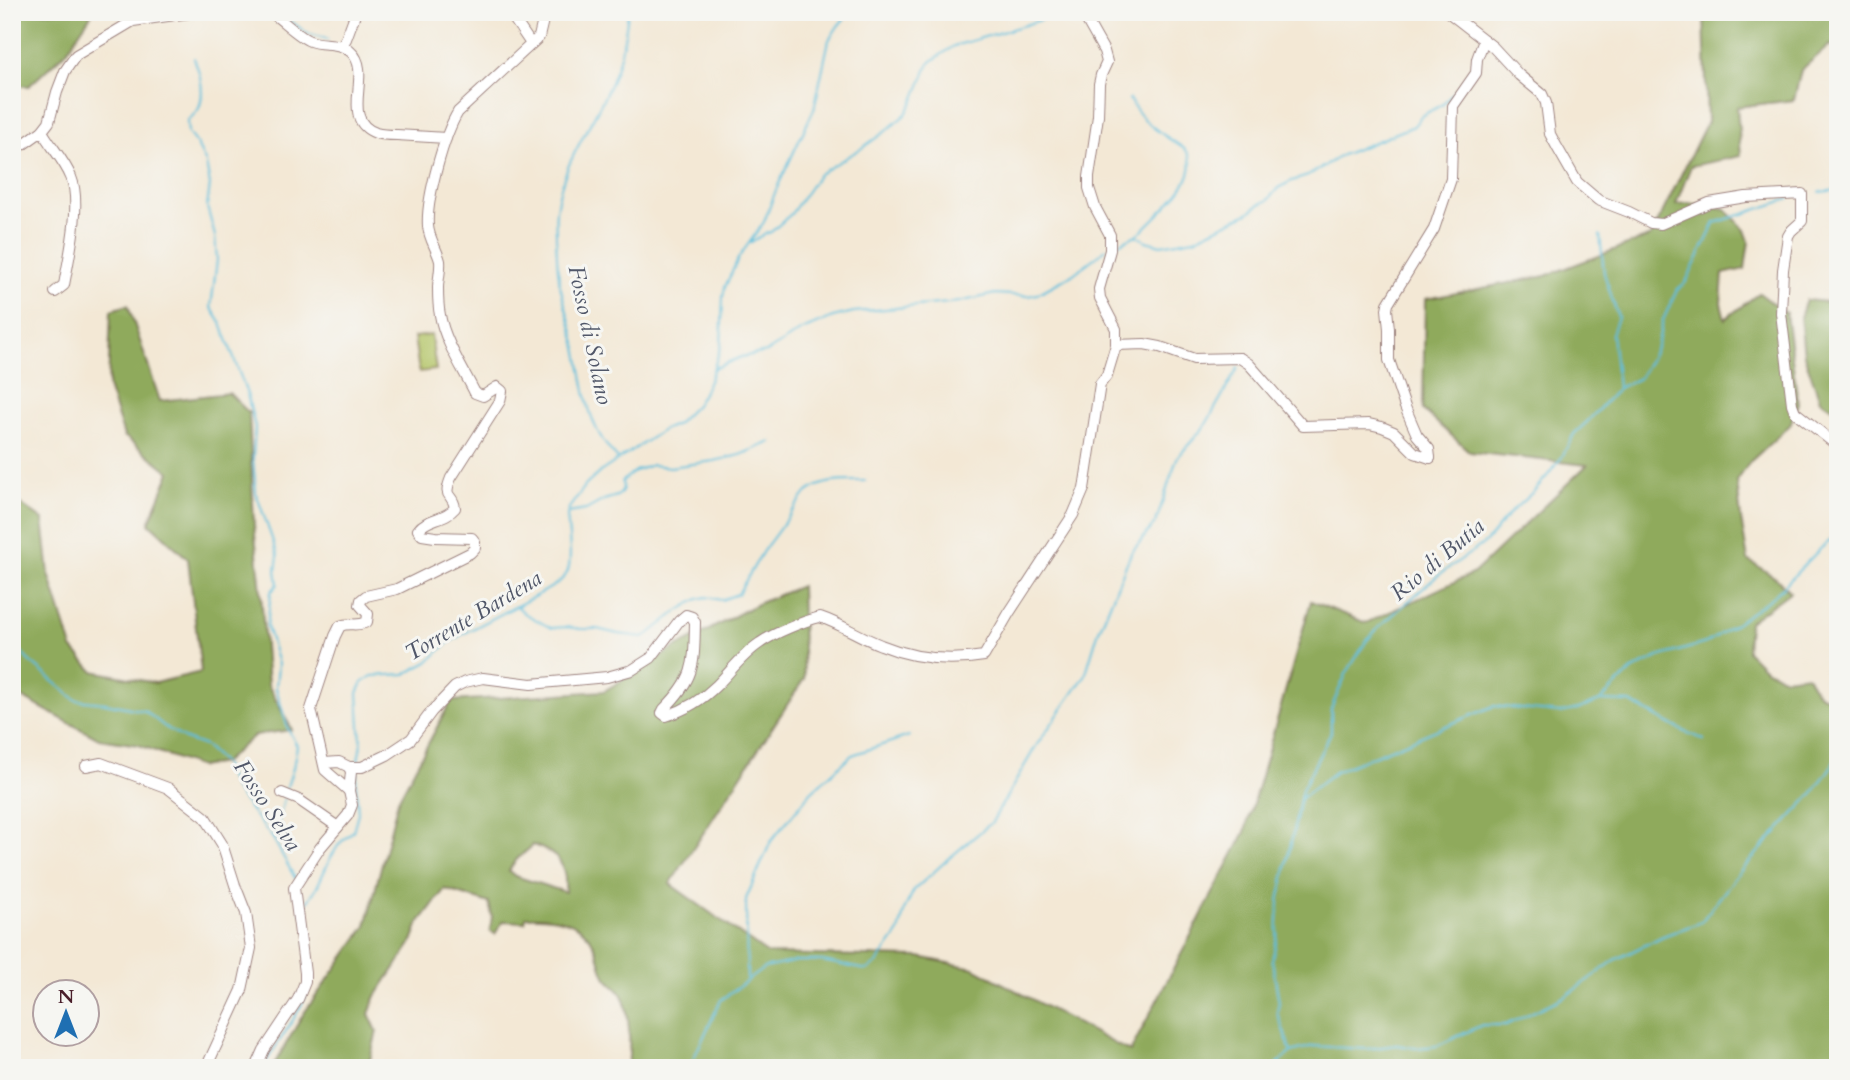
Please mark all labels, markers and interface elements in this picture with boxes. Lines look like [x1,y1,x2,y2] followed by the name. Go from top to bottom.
[561,263,620,408] water label: Fosso di Solano
[1384,511,1491,608] water label: Rio di Butia
[399,562,547,668] water label: Torrente Bardena
[226,754,309,857] water label: Fosso Selva
[32,978,102,1048] north arrow
[58,984,75,1010] text: N

